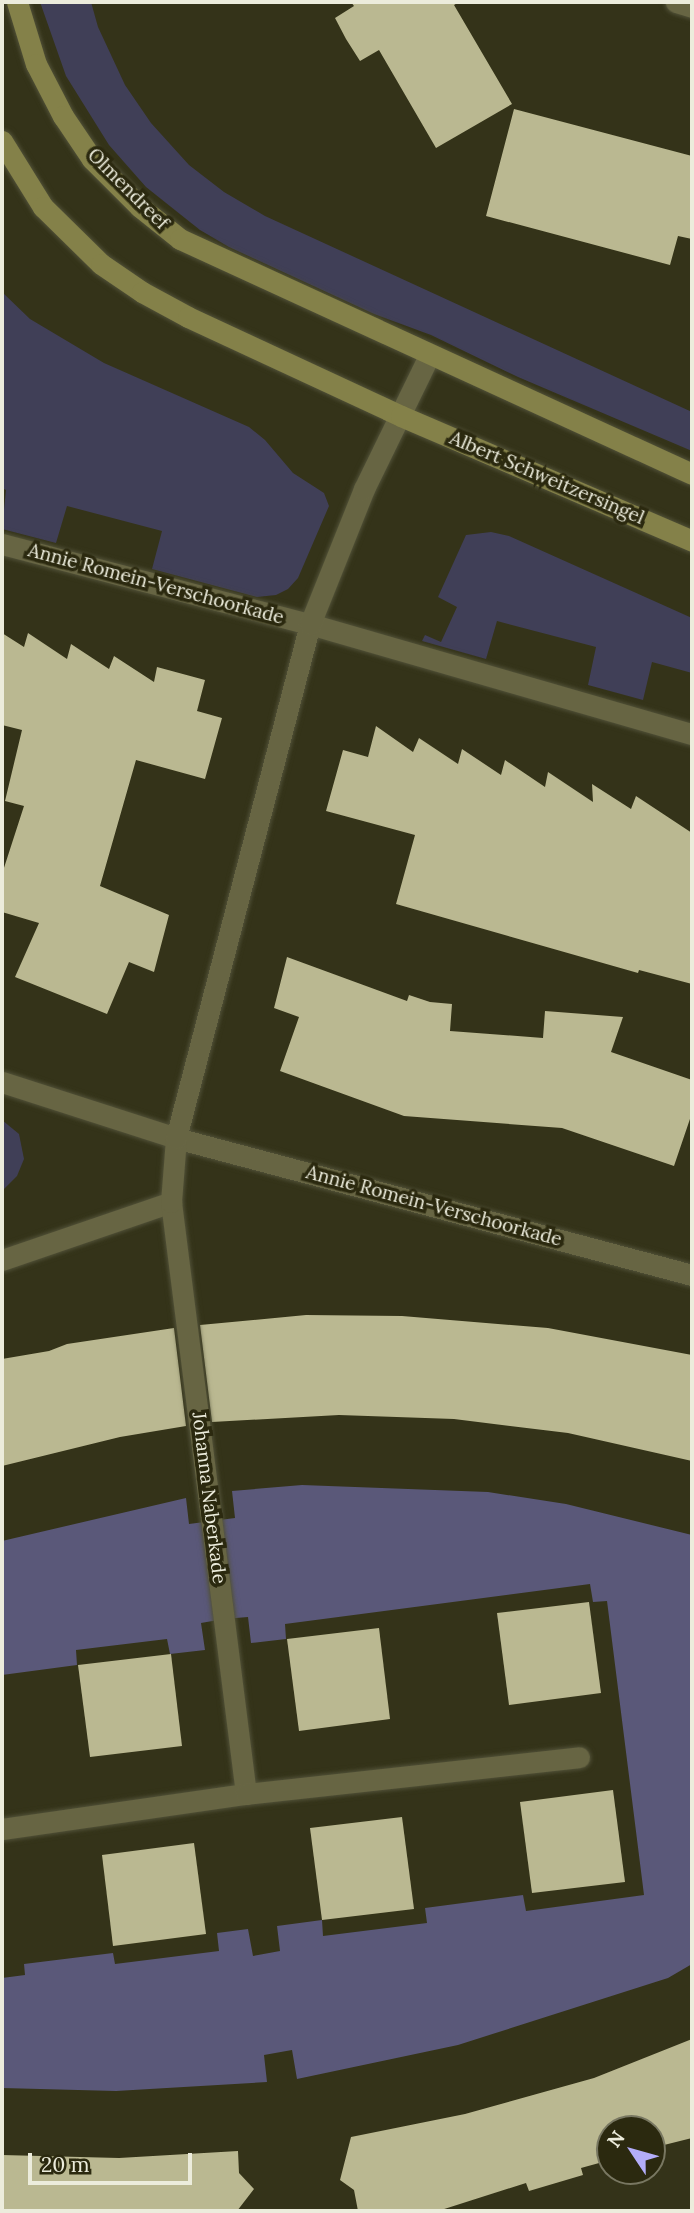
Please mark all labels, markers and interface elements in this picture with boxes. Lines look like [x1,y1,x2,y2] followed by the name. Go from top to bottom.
[83,144,173,234] street label: Olmendreef
[446,427,648,529] street label: Albert Schweitzersingel
[26,539,286,629] street label: Annie Romein-Verschoorkade
[304,1161,564,1251] street label: Annie Romein-Verschoorkade
[187,1411,231,1585] street label: Johanna Naberkade
[596,2115,666,2185] north arrow
[602,2126,630,2152] text: N
[32,2140,196,2184] scale bar
[41,2151,90,2178] text: 20 m

